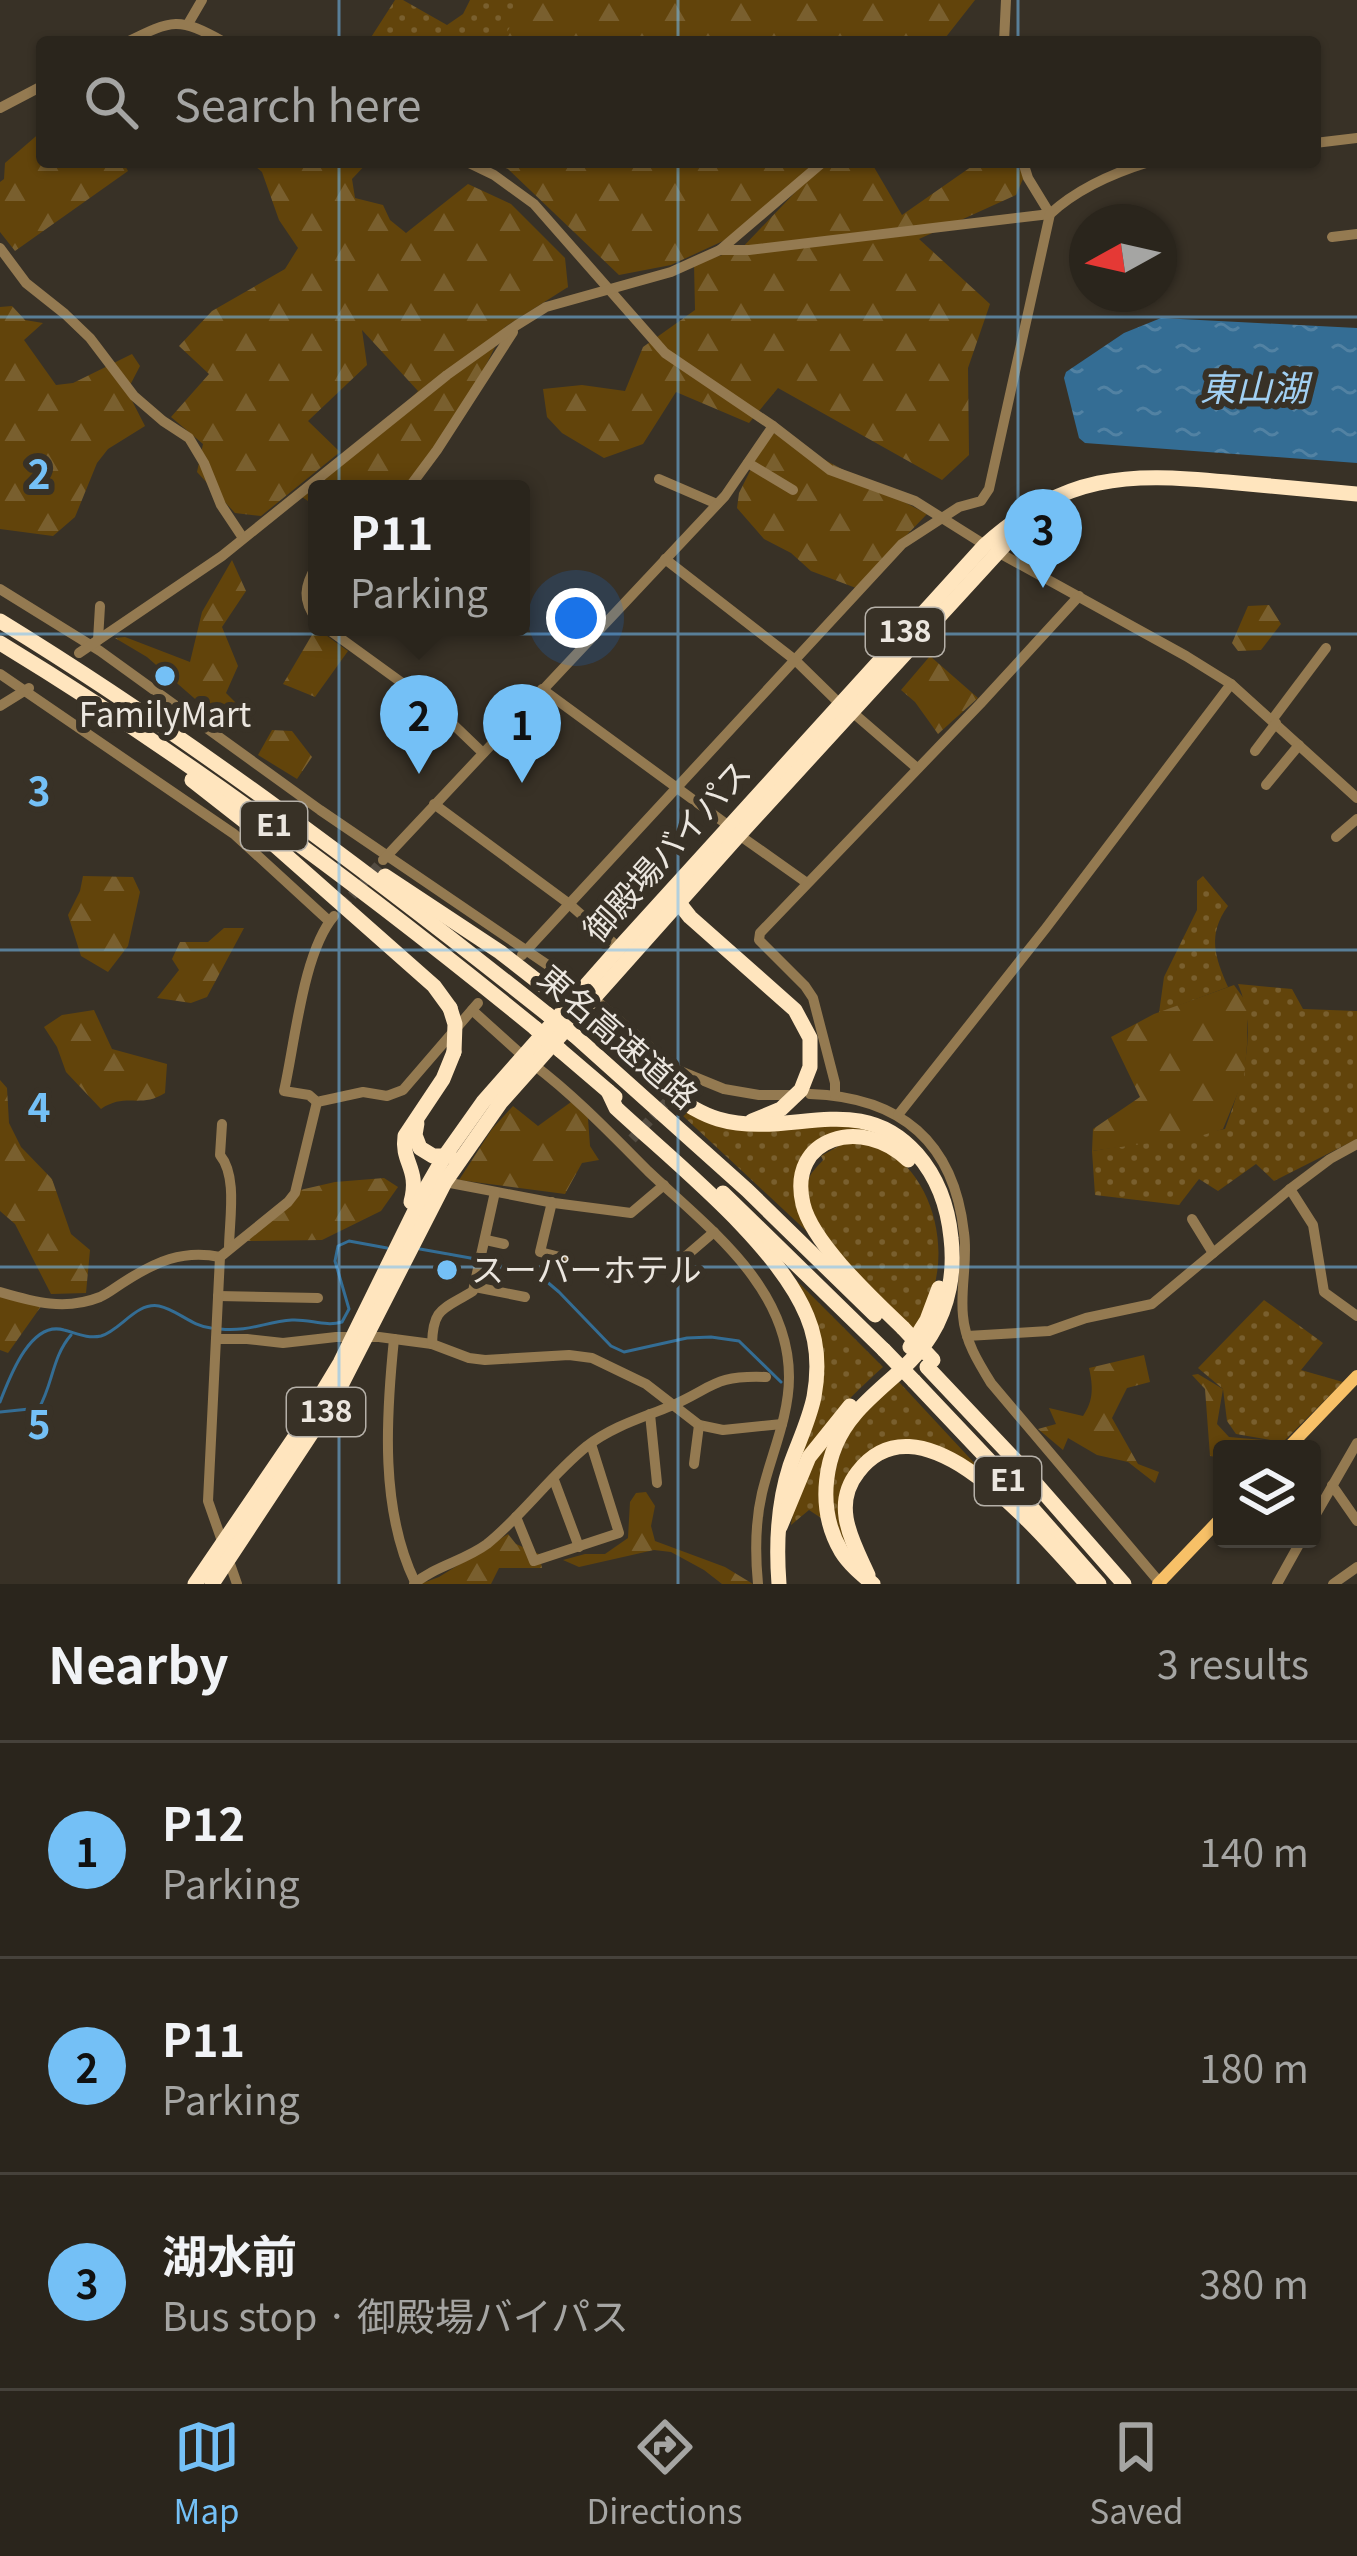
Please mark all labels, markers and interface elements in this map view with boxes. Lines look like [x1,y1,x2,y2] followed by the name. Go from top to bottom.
[36,36,1321,168] search box
[78,69,144,135] icon: search
[174,70,421,135] text: Search here
[1069,204,1177,312] north arrow
[1200,359,1313,411] water label: 東山湖
[27,444,51,500] text: 2
[308,480,530,636] popup
[1004,489,1082,588] pin: 3
[350,498,433,563] text: P11
[350,563,488,619] text: Parking
[546,588,606,648] your location
[866,608,944,656] road number: 138
[152,663,178,689] marker: FamilyMart
[380,675,458,774] pin: 2
[483,684,561,783] pin: 1
[79,689,251,737] place label: FamilyMart
[571,748,760,951] street label: 御殿場バイパス
[27,761,51,817] text: 3
[241,802,307,850] road number: E1
[529,952,710,1119] street label: 東名高速道路
[27,1077,51,1133] text: 4
[471,1244,702,1292] place label: スーパーホテル
[434,1257,460,1283] marker: スーパーホテル
[287,1388,365,1436] road number: 138
[27,1394,51,1450] text: 5
[1213,1440,1321,1548] map controls
[1213,1440,1321,1548] button: layers
[975,1457,1041,1505] road number: E1
[48,1625,229,1699] text: Nearby
[1157,1634,1309,1690] text: 3 results
[162,1789,245,1854] text: P12
[75,1822,99,1878] text: 1
[1199,1822,1309,1878] text: 140 m
[162,1854,300,1910] text: Parking
[162,2005,245,2070] text: P11
[75,2038,99,2094] text: 2
[1199,2038,1309,2094] text: 180 m
[162,2070,300,2126] text: Parking
[162,2221,297,2286] text: 湖水前
[75,2254,99,2310] text: 3
[1199,2254,1309,2310] text: 380 m
[162,2286,629,2342] text: Bus stop · 御殿場バイパス
[174,2414,240,2534] tab: Map
[587,2414,742,2534] tab: Directions
[1090,2414,1183,2534] tab: Saved

